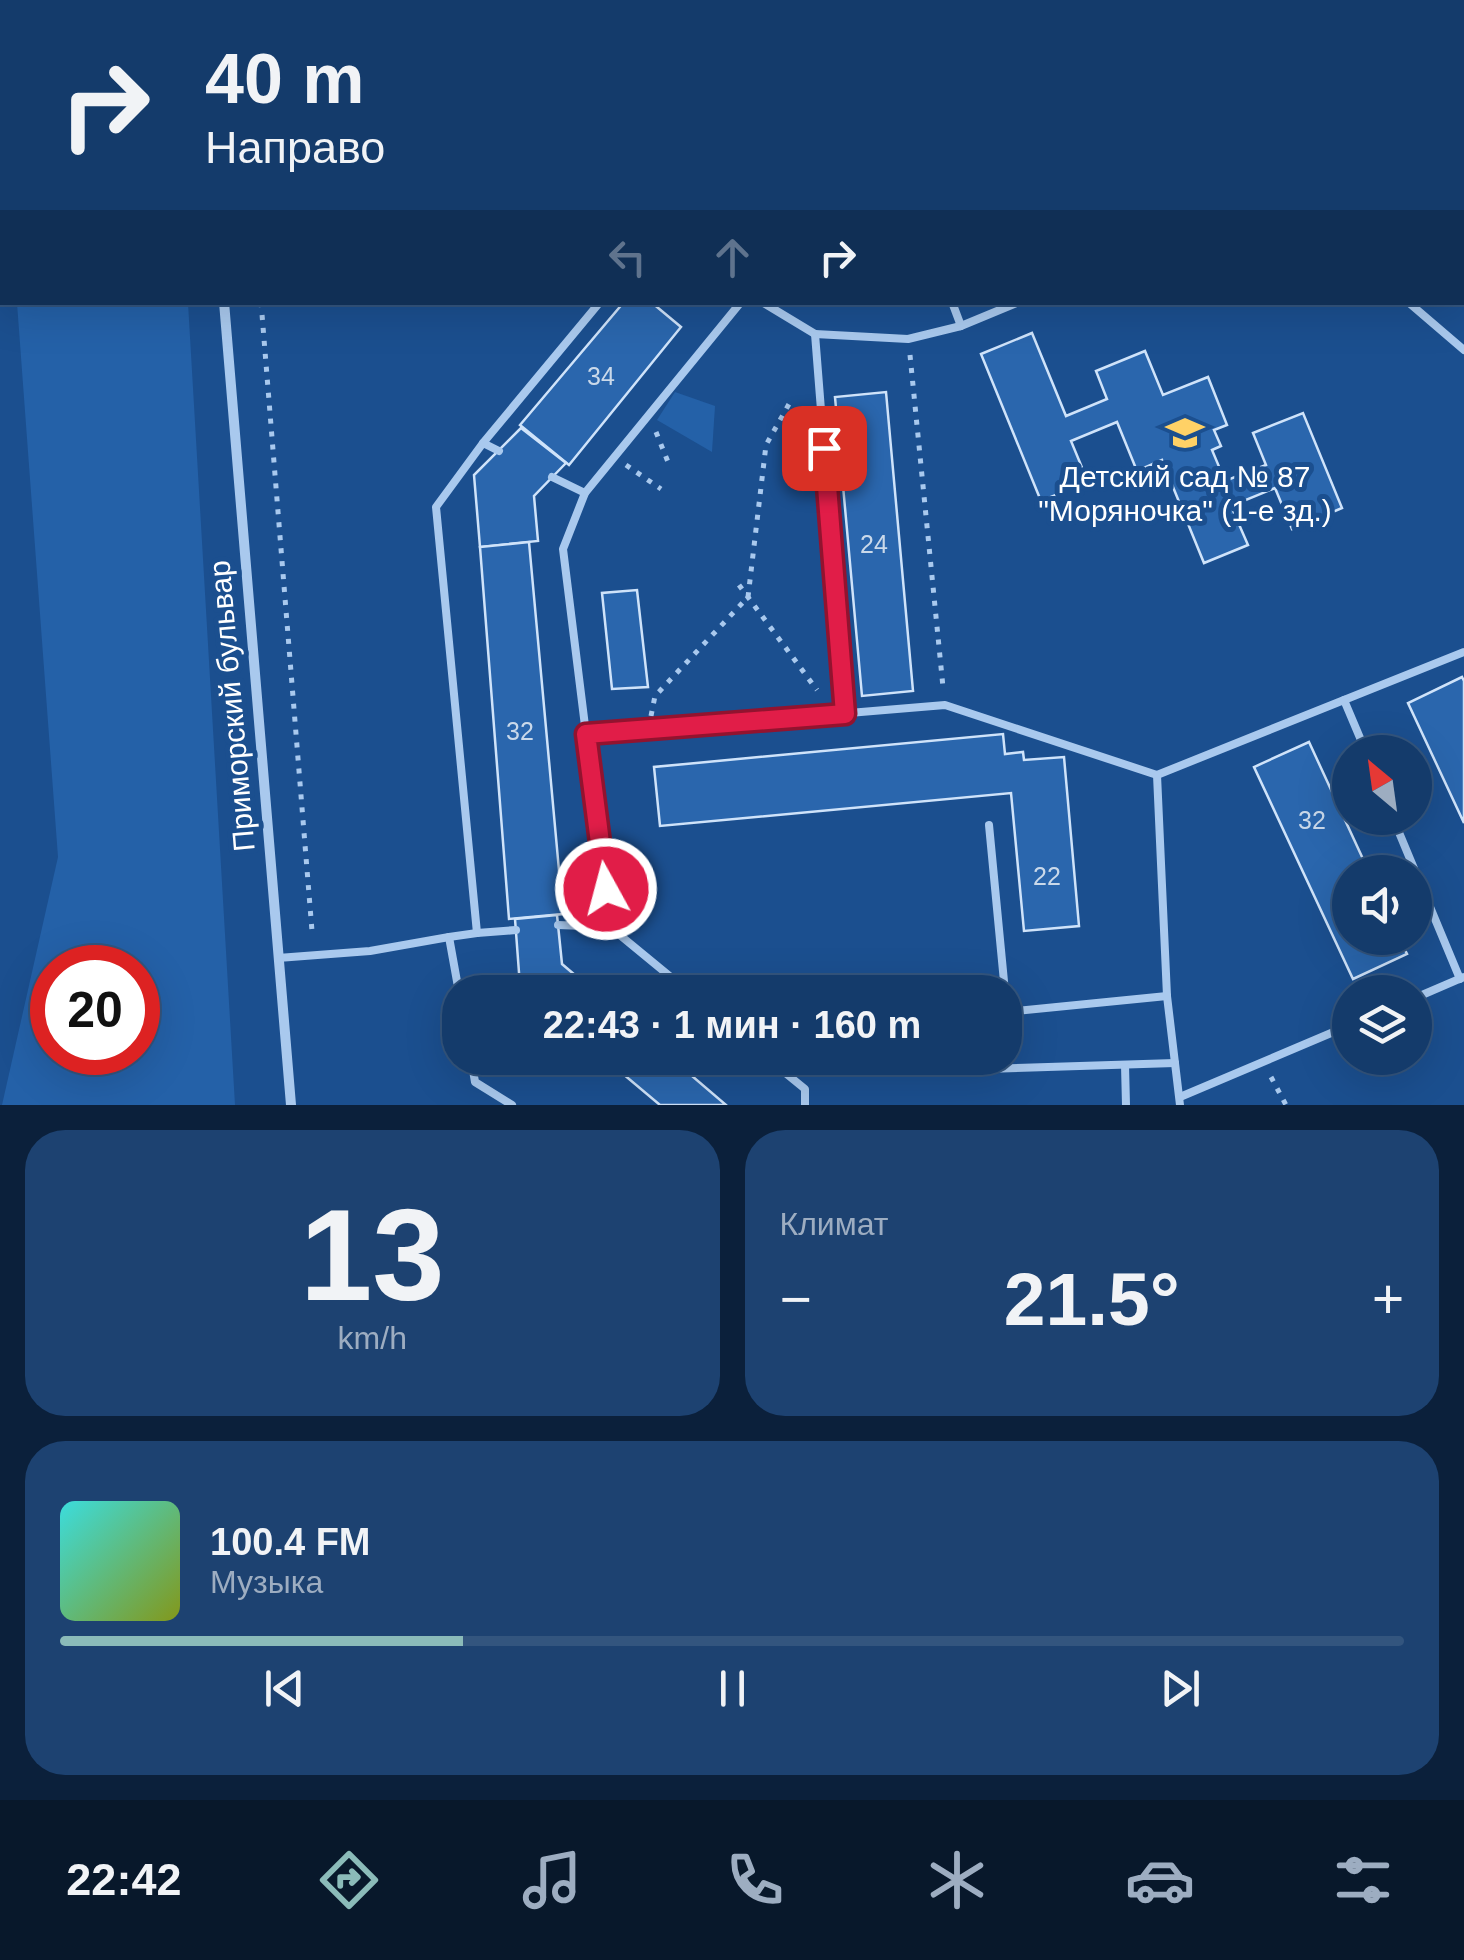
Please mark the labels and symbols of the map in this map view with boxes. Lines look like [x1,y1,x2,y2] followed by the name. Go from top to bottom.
[587,362,615,390] house number: 34
[782,406,867,491] pin
[1164,412,1206,454] school or university icon: Детский сад № 87 "Моряночка" (1-е зд.)
[1038,460,1332,527] place label: Детский сад № 87 "Моряночка" (1-е зд.)
[860,530,888,558] house number: 24
[202,559,261,853] street label: Приморский бульвар
[506,717,534,745] house number: 32
[1332,735,1432,835] north arrow
[1298,806,1326,834] house number: 32
[554,837,658,941] position arrow
[1033,862,1061,890] house number: 22
[30,945,160,1075] speed limit sign: 20

